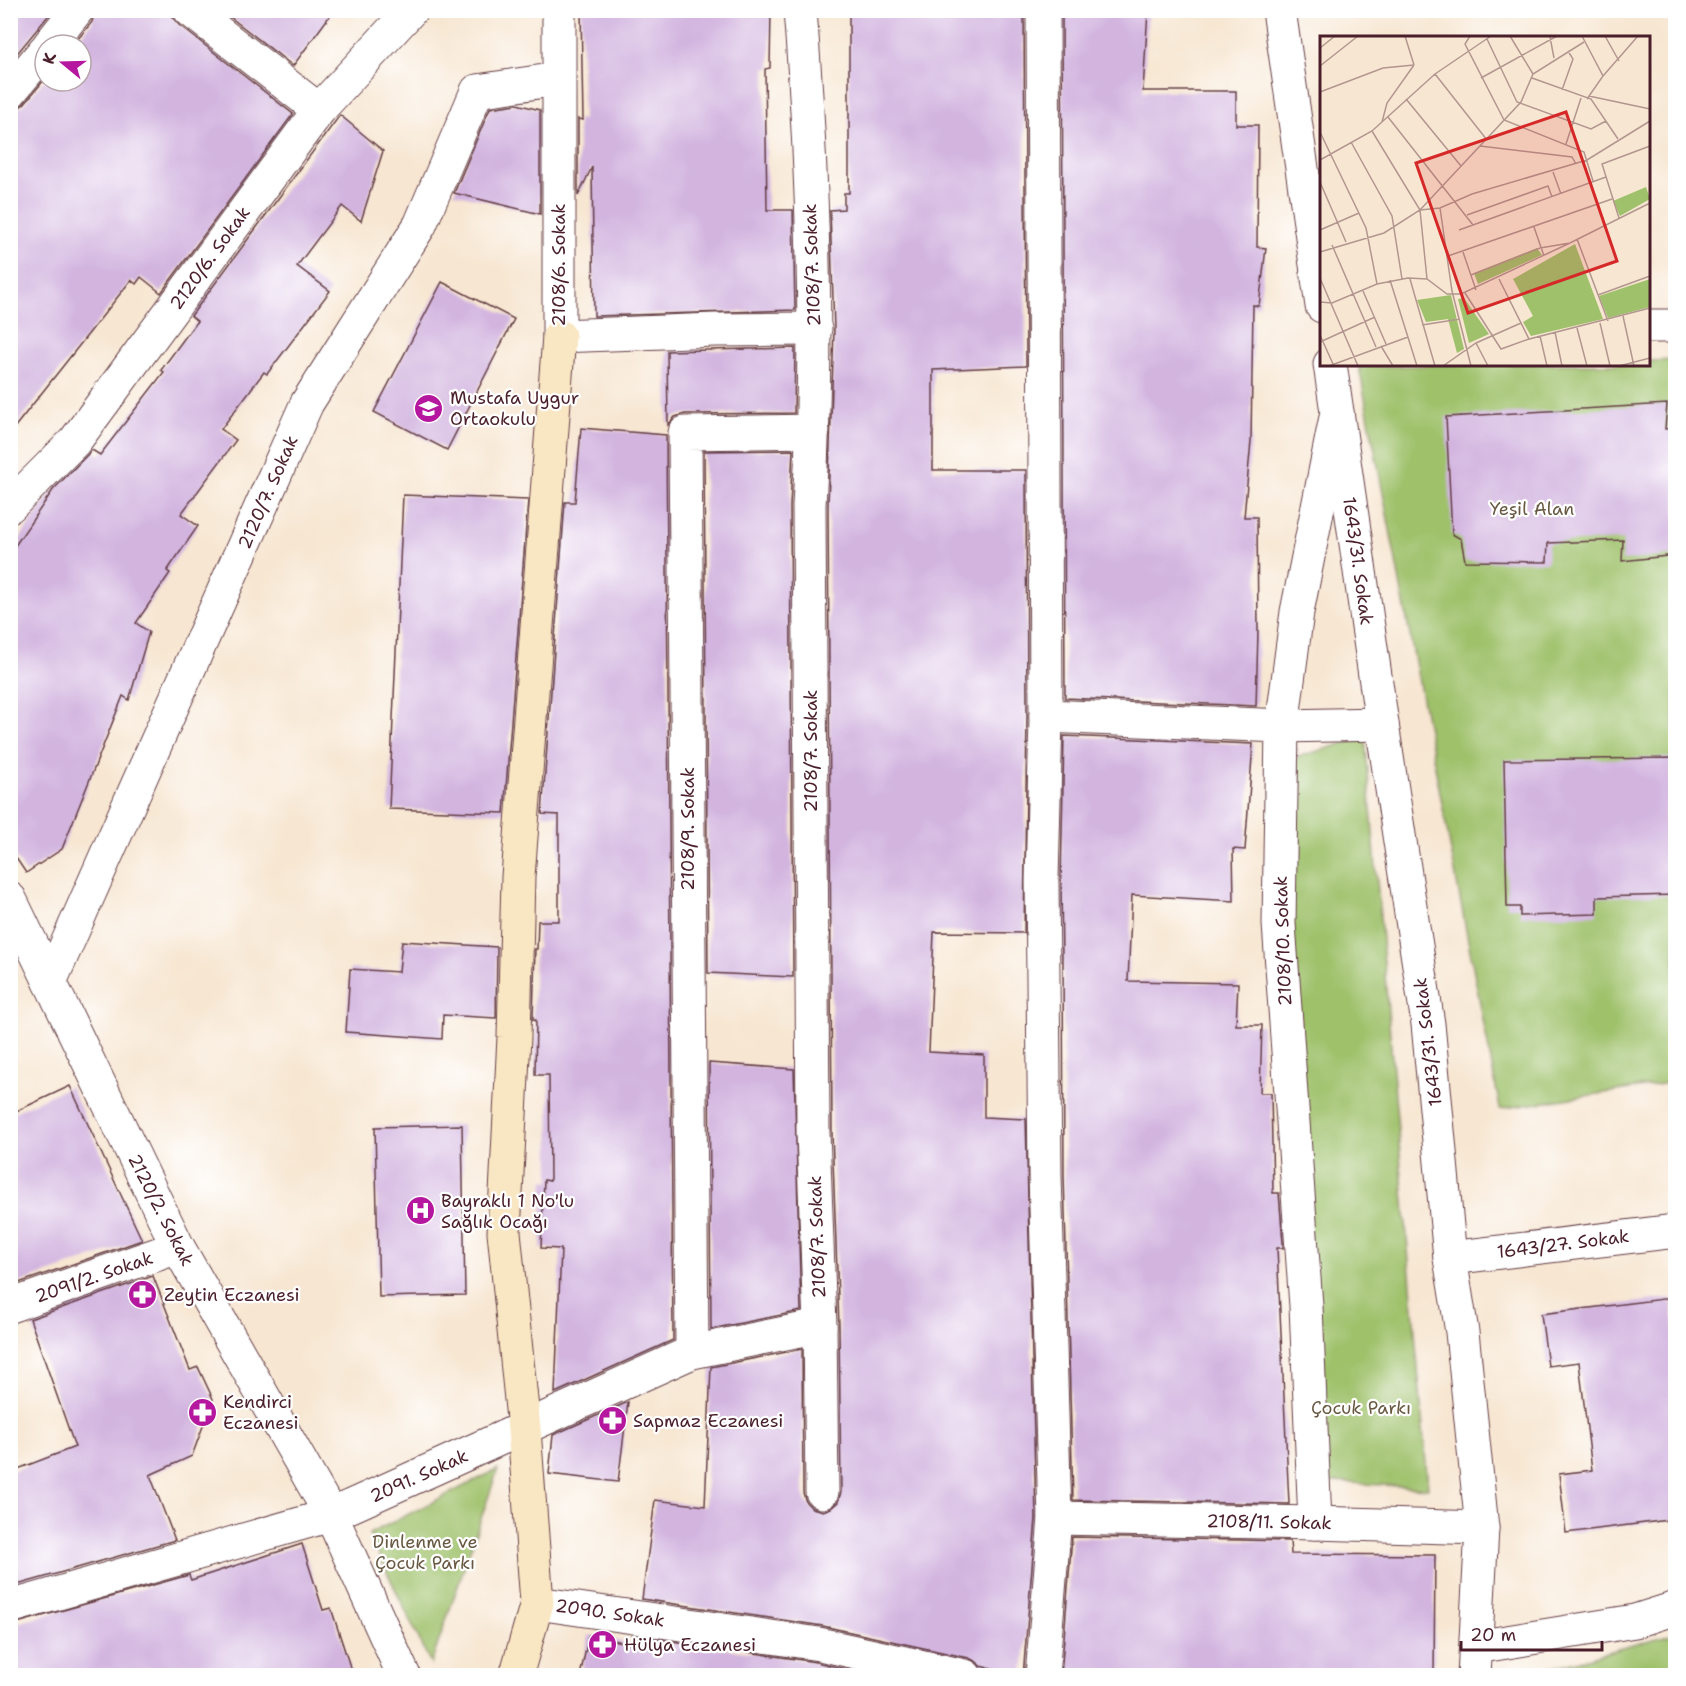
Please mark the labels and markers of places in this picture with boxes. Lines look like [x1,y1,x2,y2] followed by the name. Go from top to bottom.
[450,386,579,431] place label: Mustafa Uygur Ortaokulu
[413,392,445,424] school or university icon: Mustafa Uygur Ortaokulu
[441,1189,574,1234] place label: Bayraklı 1 No'lu Sağlık Ocağı
[404,1195,436,1227] hospital icon: Bayraklı 1 No'lu Sağlık Ocağı
[127,1279,159,1311] pharmacy icon: Zeytin Eczanesi
[164,1283,300,1307] place label: Zeytin Eczanesi
[223,1390,299,1435] place label: Kendirci Eczanesi
[186,1396,218,1428] pharmacy icon: Kendirci Eczanesi
[596,1405,628,1437] pharmacy icon: Sapmaz Eczanesi
[633,1409,783,1433] place label: Sapmaz Eczanesi
[587,1629,619,1661] pharmacy icon: Hülya Eczanesi
[624,1633,756,1657] place label: Hülya Eczanesi

